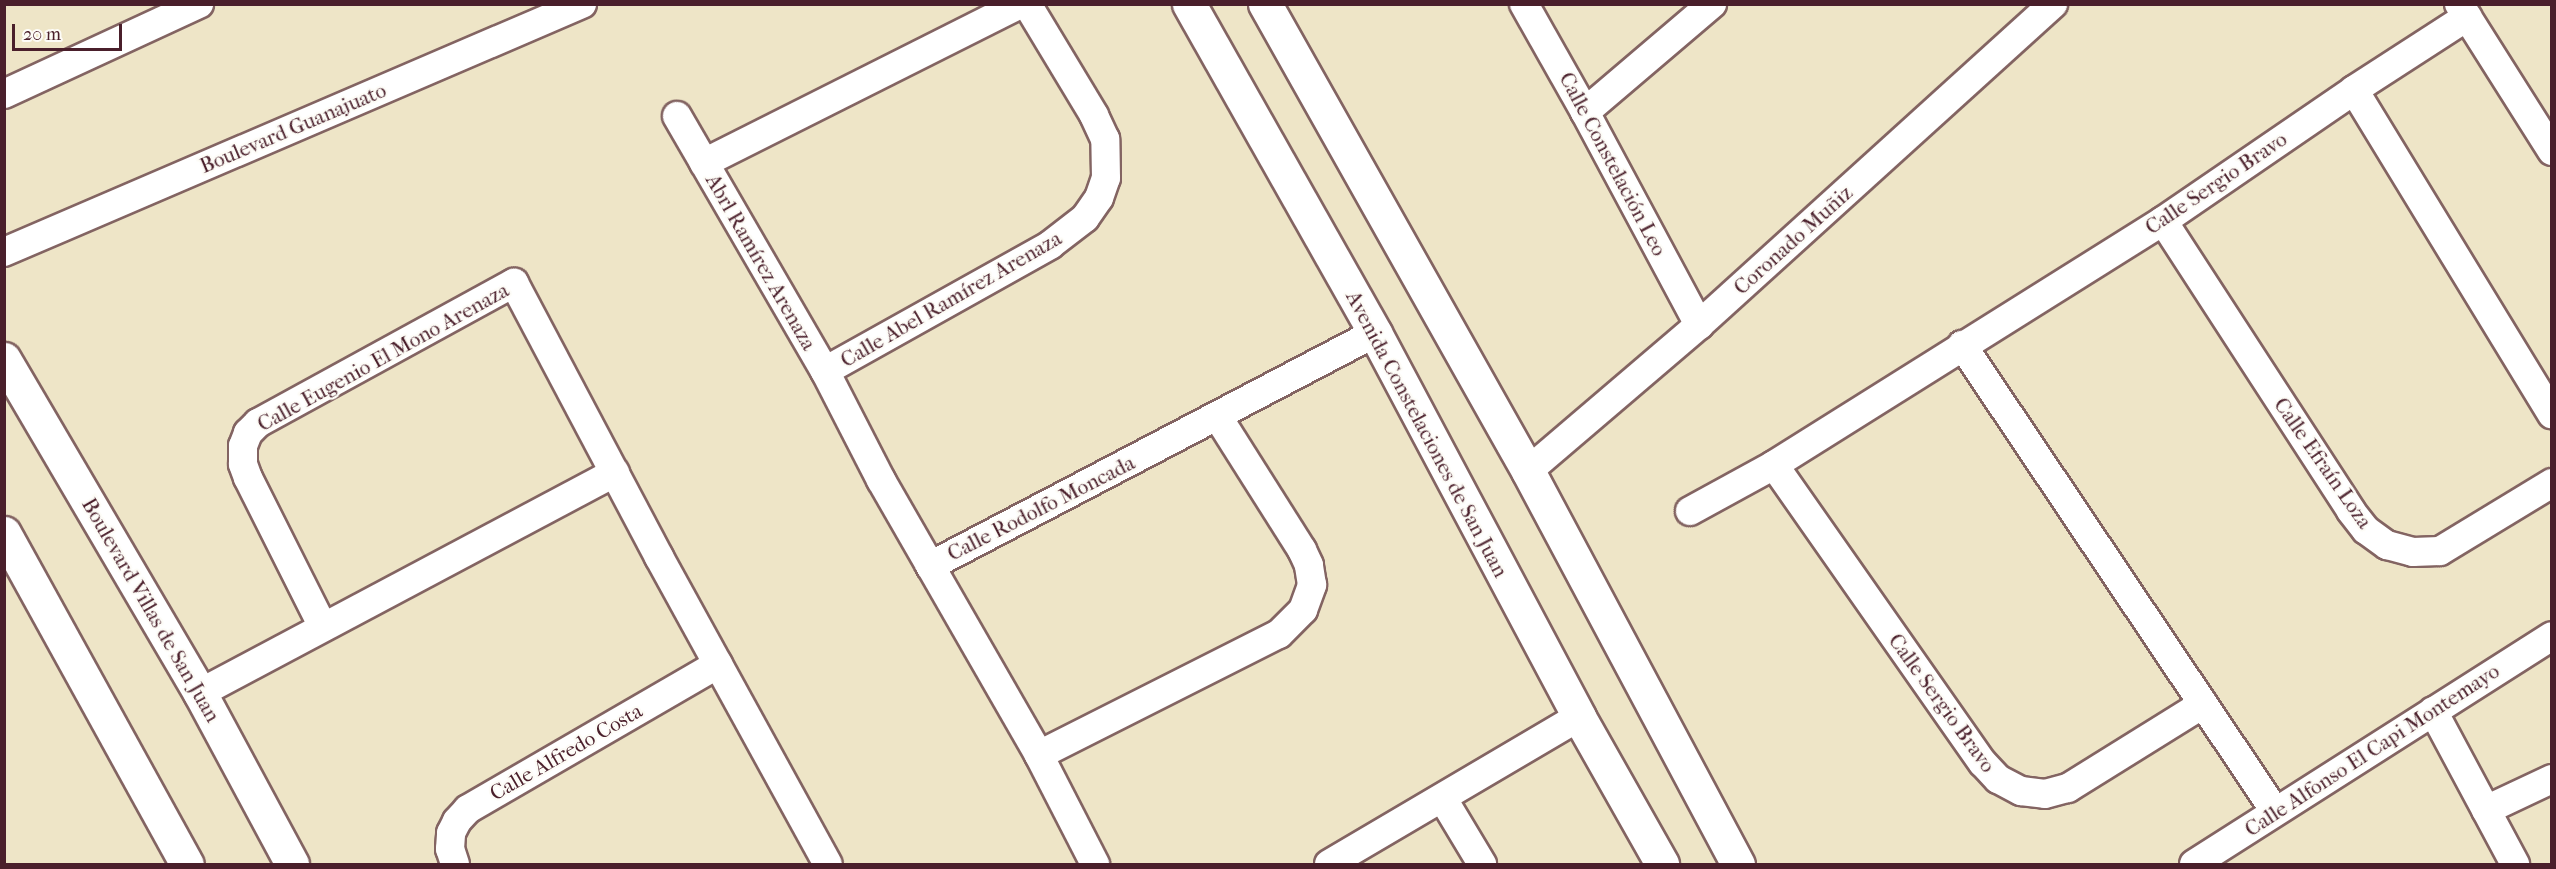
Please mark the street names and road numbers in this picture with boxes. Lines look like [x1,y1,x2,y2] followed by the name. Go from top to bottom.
[1554,68,1672,260] street label: Calle Constelación Leo
[196,77,390,179] street label: Boulevard Guanajuato
[2140,126,2292,240] street label: Calle Sergio Bravo
[700,169,822,355] street label: Abrl Ramírez Arenaza
[1728,180,1858,300] street label: Coronado Muñiz
[836,225,1066,373] street label: Calle Abel Ramírez Arenaza
[253,277,513,437] street label: Calle Eugenio El Mono Arenaza
[1341,286,1513,582] street label: Avenida Constelaciones de San Juan
[2269,393,2377,533] street label: Calle Efraín Loza
[943,450,1139,566] street label: Calle Rodolfo Moncada
[76,493,226,727] street label: Boulevard Villas de San Juan
[1883,629,2001,777] street label: Calle Sergio Bravo
[2240,658,2504,842] street label: Calle Alfonso El Capi Montemayo
[485,698,647,806] street label: Calle Alfredo Costa

